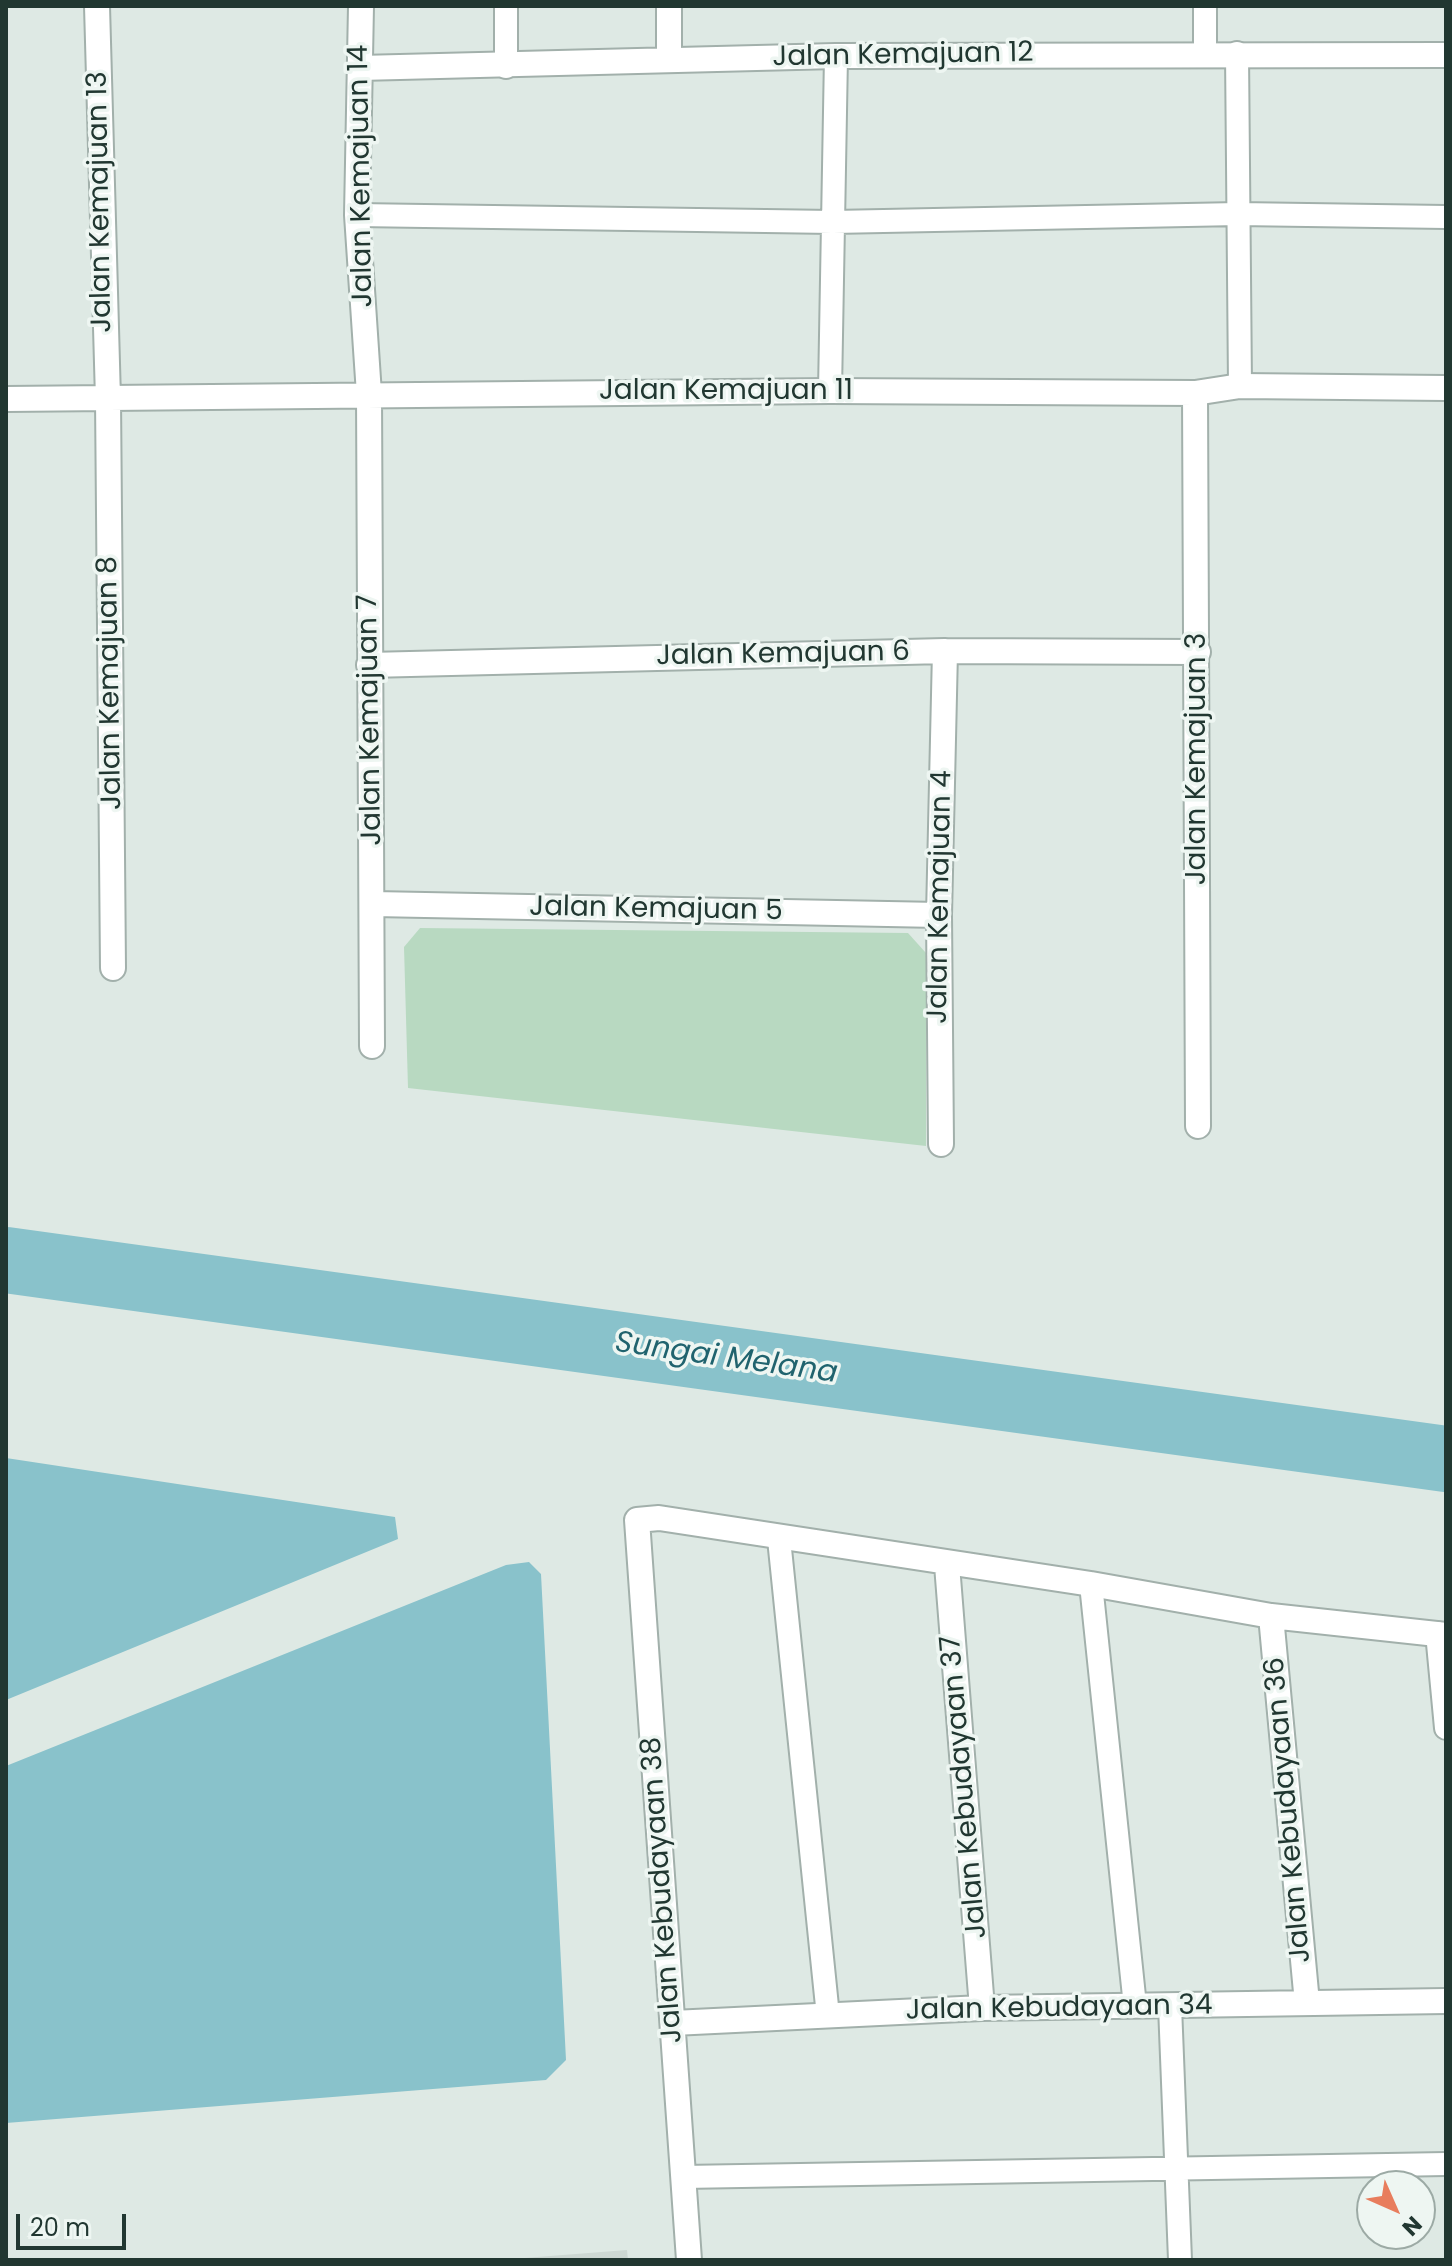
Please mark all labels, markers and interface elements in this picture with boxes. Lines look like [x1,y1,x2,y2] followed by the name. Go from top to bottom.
[772,37,1034,75] street label: Jalan Kemajuan 12
[343,44,381,308] street label: Jalan Kemajuan 14
[82,71,120,333] street label: Jalan Kemajuan 13
[599,375,853,409] street label: Jalan Kemajuan 11
[92,556,130,810] street label: Jalan Kemajuan 8
[352,594,390,846] street label: Jalan Kemajuan 7
[1181,633,1215,885] street label: Jalan Kemajuan 3
[656,636,910,674] street label: Jalan Kemajuan 6
[922,770,960,1024] street label: Jalan Kemajuan 4
[529,891,783,929] street label: Jalan Kemajuan 5
[612,1326,840,1392] water label: Sungai Melana
[935,1634,995,1940] street label: Jalan Kebudayaan 37
[1259,1656,1319,1964] street label: Jalan Kebudayaan 36
[636,1736,690,2044] street label: Jalan Kebudayaan 38
[905,1990,1213,2028] street label: Jalan Kebudayaan 34
[1356,2170,1436,2250] north arrow
[20,2198,130,2248] scale bar
[1395,2209,1429,2243] text: N
[30,2211,90,2244] text: 20 m

